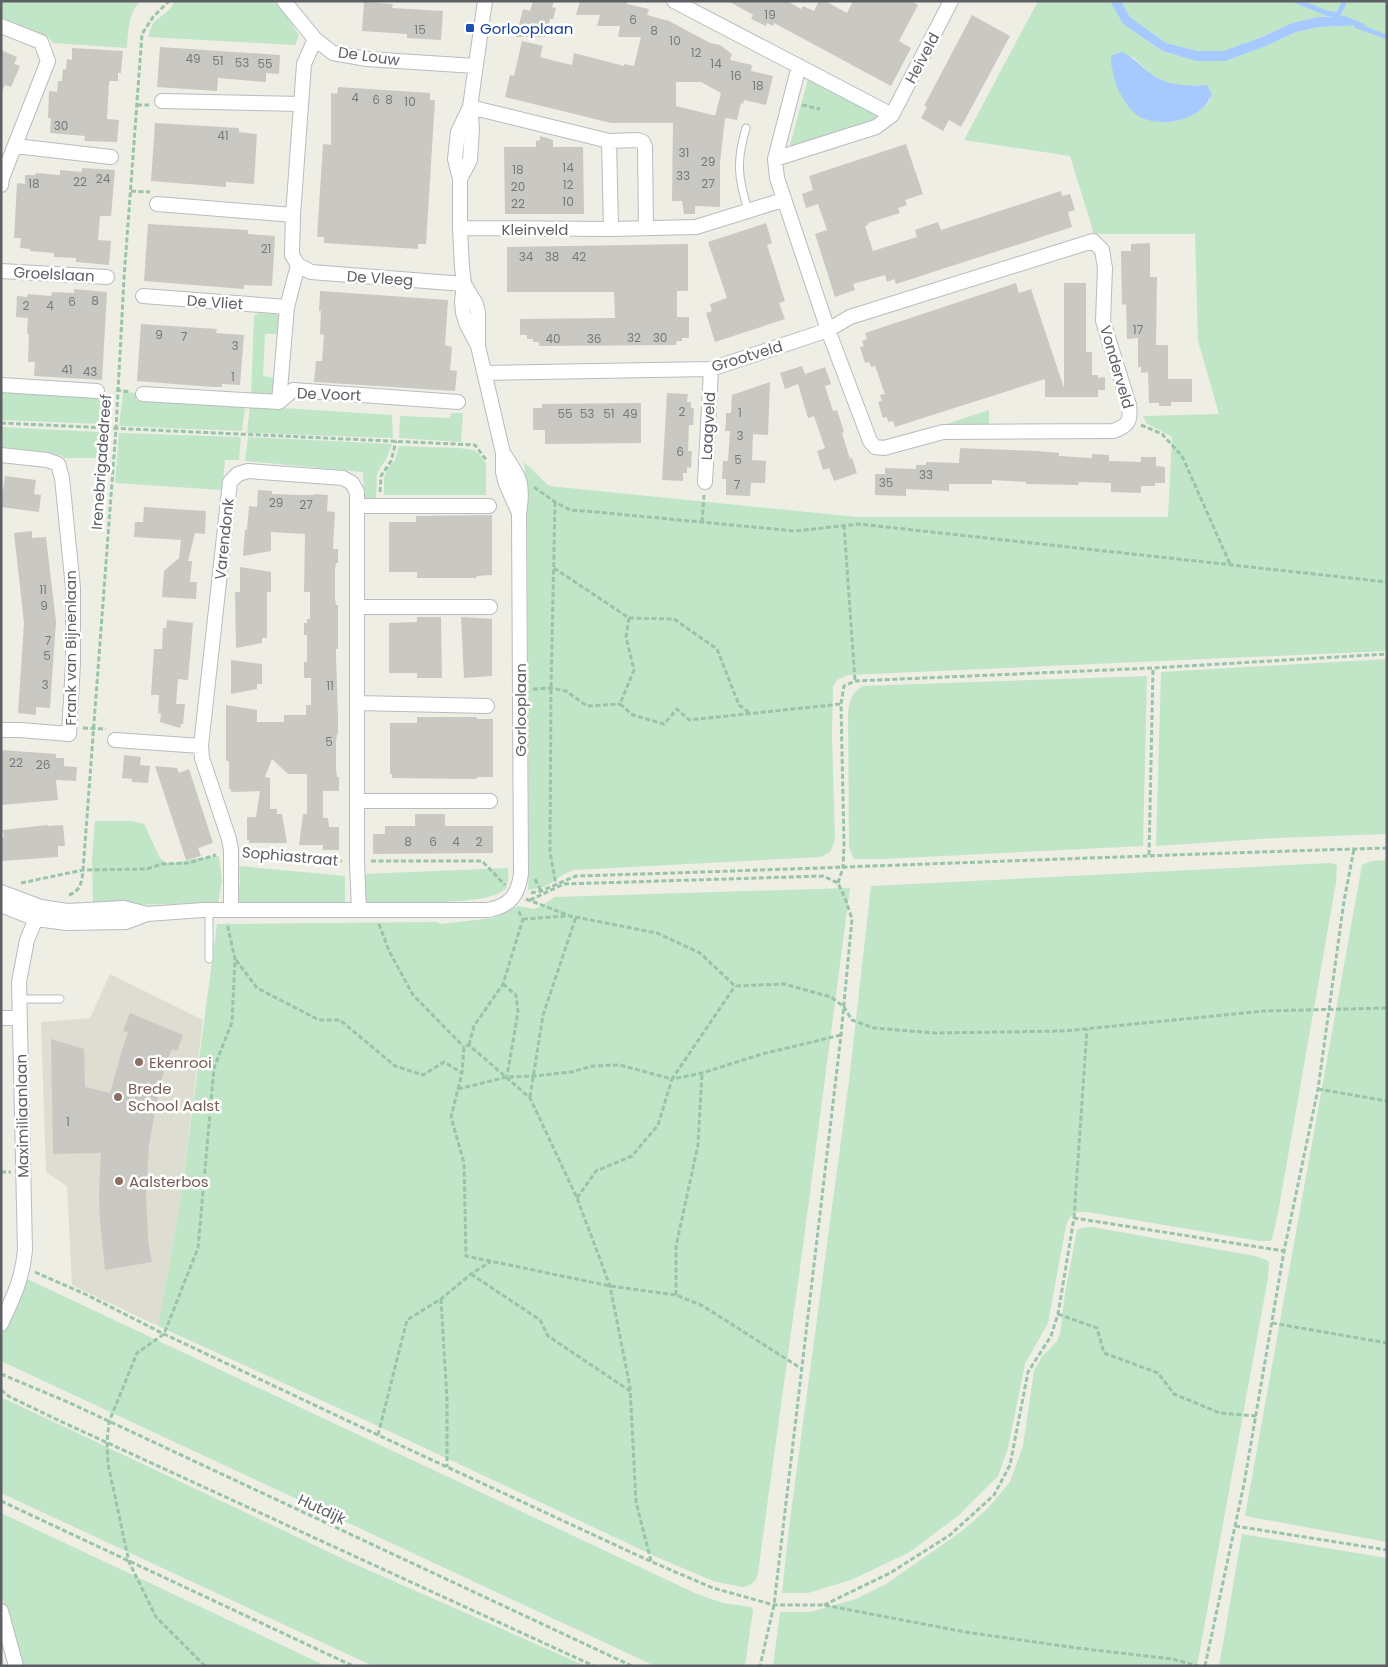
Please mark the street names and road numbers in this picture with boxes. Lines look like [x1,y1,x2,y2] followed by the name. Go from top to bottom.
[900,29,944,87] street label: Heiveld
[337,41,402,71] street label: De Louw
[502,219,568,240] street label: Kleinveld
[13,261,95,287] street label: Groelslaan
[346,265,414,291] street label: De Vleeg
[186,290,244,314] street label: De Vliet
[1095,323,1139,411] street label: Vonderveld
[709,335,785,377] street label: Grootveld
[296,382,362,406] street label: De Voort
[696,391,720,461] street label: Laagveld
[86,393,116,531] street label: Irenebrigadedreef
[209,497,239,581] street label: Varendonk
[60,570,81,726] street label: Frank van Bijnenlaan
[510,663,531,757] street label: Gorlooplaan
[241,841,339,871] street label: Sophiastraat
[10,1054,34,1178] street label: Maximiliaanlaan
[295,1489,350,1529] street label: Hutdijk

